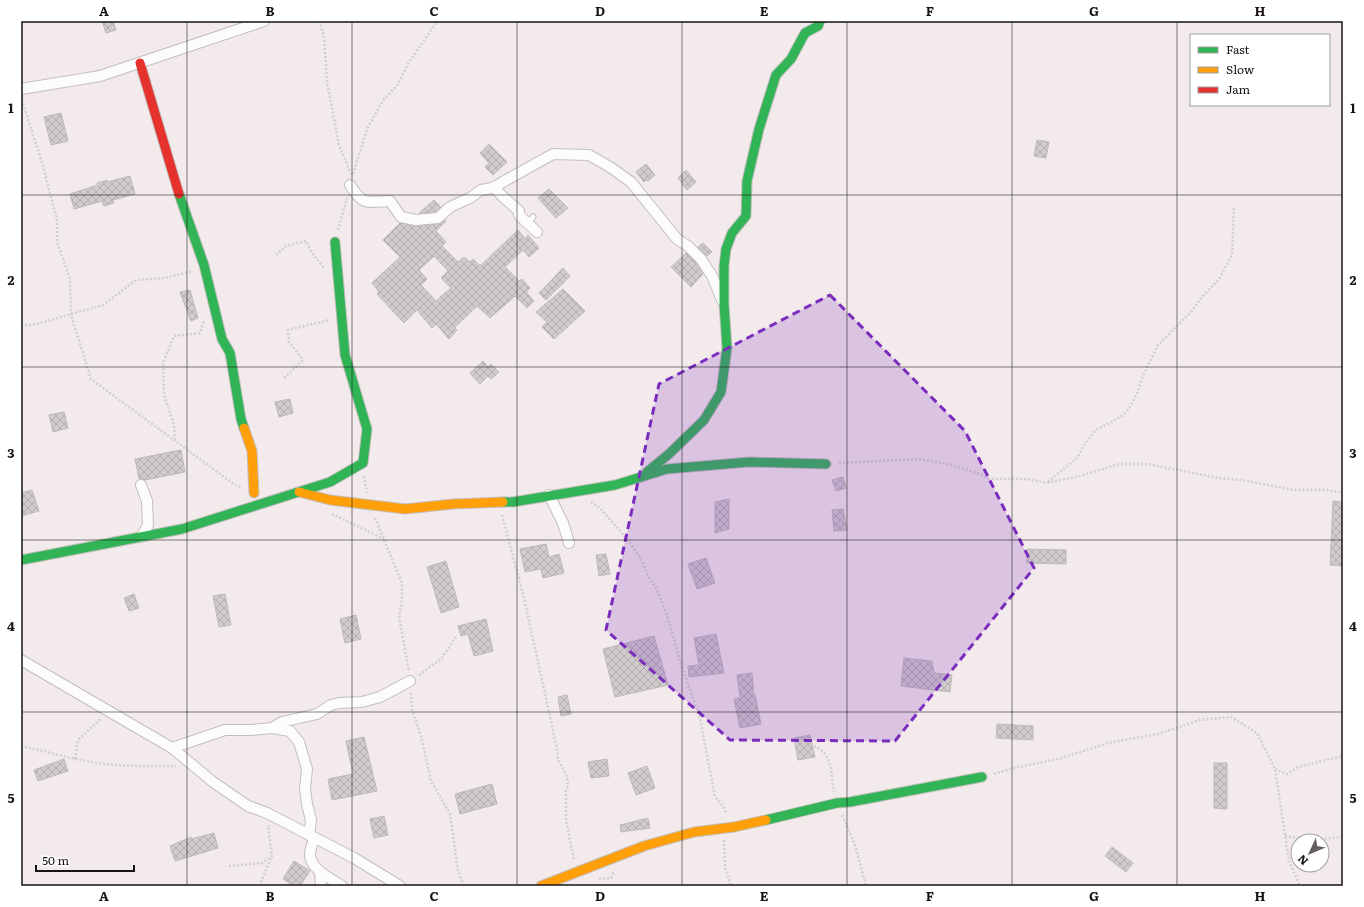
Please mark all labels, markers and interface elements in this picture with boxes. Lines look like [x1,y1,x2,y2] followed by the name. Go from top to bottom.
[99,1,109,20] text: A
[266,1,275,20] text: B
[429,1,439,20] text: C
[595,1,605,20] text: D
[760,1,769,20] text: E
[926,1,934,20] text: F
[1089,1,1099,20] text: G
[1255,1,1266,20] text: H
[1190,34,1330,106] legend
[1226,40,1250,58] text: Fast
[1226,60,1255,78] text: Slow
[1226,80,1251,98] text: Jam
[8,98,14,117] text: 1
[1350,98,1356,117] text: 1
[8,270,15,289] text: 2
[1350,270,1357,289] text: 2
[7,443,15,462] text: 3
[1349,443,1357,462] text: 3
[7,616,15,635] text: 4
[1349,616,1357,635] text: 4
[7,788,15,807] text: 5
[1349,788,1357,807] text: 5
[1290,833,1330,873] north arrow
[36,847,134,873] scale bar
[42,851,69,869] text: 50 m
[1293,852,1311,870] text: N
[99,886,109,905] text: A
[266,886,275,905] text: B
[429,886,439,905] text: C
[595,886,605,905] text: D
[760,886,769,905] text: E
[926,886,934,905] text: F
[1089,886,1099,905] text: G
[1255,886,1266,905] text: H

